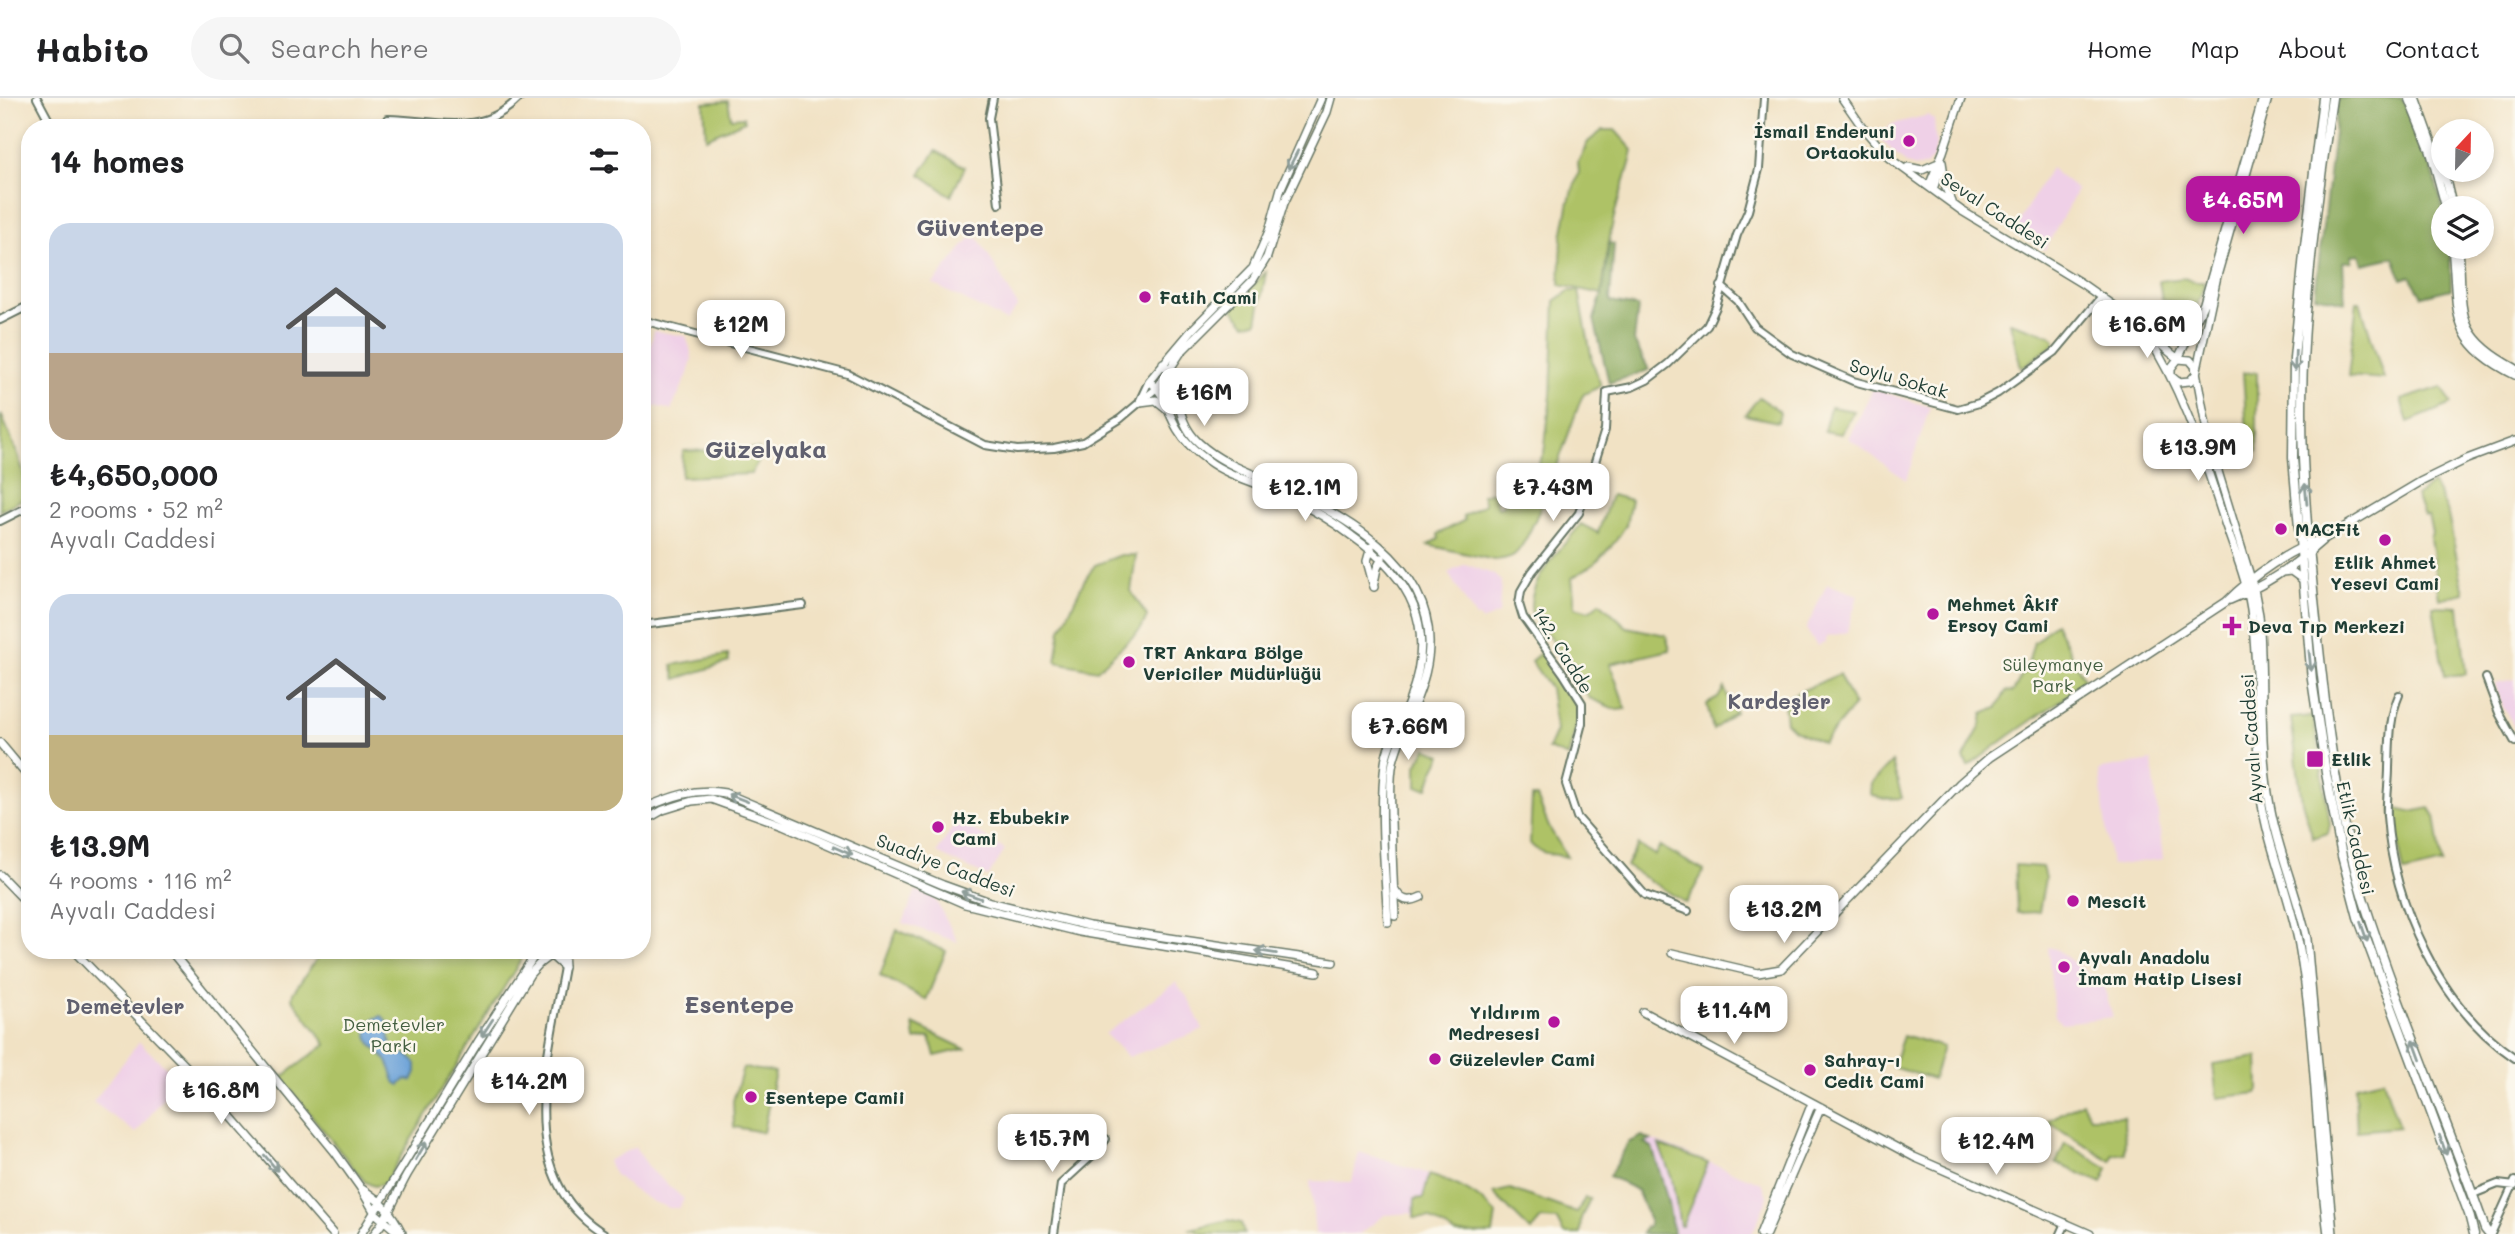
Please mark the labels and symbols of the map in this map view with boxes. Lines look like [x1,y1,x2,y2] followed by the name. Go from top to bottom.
[1754,119,1895,164] place label: İsmail Enderuni Ortaokulu
[2431,119,2494,182] north arrow
[1901,133,1917,149] marker: İsmail Enderuni Ortaokulu
[1286,149,1300,170] one-way arrow
[1936,166,2054,254] street label: Seval Caddesi
[2186,176,2300,236] pin: ₺4.65M
[916,211,1044,242] district label: Güventepe
[1159,285,1257,309] place label: Fatih Cami
[1137,289,1153,305] marker: Fatih Cami
[700,300,782,360] pin: ₺12M
[2090,300,2204,360] pin: ₺16.6M
[2288,349,2301,372] one-way arrow
[1847,352,1951,404] street label: Soylu Sokak
[1163,368,1245,428] pin: ₺16M
[2141,424,2255,483] pin: ₺13.9M
[705,433,827,464] district label: Güzelyaka
[1248,464,1362,523] pin: ₺12.1M
[1496,464,1610,523] pin: ₺7.43M
[2299,483,2312,506] one-way arrow
[2295,517,2360,541] place label: MACFit
[2273,521,2289,537] marker: MACFit
[2377,532,2393,548] marker: Etlik Ahmet Yesevi Cami
[2330,550,2440,595] place label: Etlik Ahmet Yesevi Cami
[1947,592,2059,637] place label: Mehmet Âkif Ersoy Cami
[1527,602,1599,698] street label: 142. Cadde
[1925,606,1941,622] marker: Mehmet Âkif Ersoy Cami
[2248,614,2405,638] place label: Deva Tıp Merkezi
[2222,616,2242,636] marker: Deva Tıp Merkezi
[1143,640,1322,685] place label: TRT Ankara Bölge Vericiler Müdürlüğü
[2304,649,2317,672] one-way arrow
[2002,652,2104,697] park label: Süleymanye Park
[1121,654,1137,670] marker: TRT Ankara Bölge Vericiler Müdürlüğü
[2234,673,2268,805] street label: Ayvalı Caddesi
[1727,687,1831,715] district label: Kardeşler
[1351,702,1465,762] pin: ₺7.66M
[2331,747,2371,771] place label: Etlik
[2305,749,2325,769] marker: Etlik
[2331,779,2381,897] street label: Etlik Caddesi
[728,791,750,804] one-way arrow
[952,805,1069,850] place label: Hz. Ebubekir Cami
[930,819,946,835] marker: Hz. Ebubekir Cami
[873,828,1019,902] street label: Suadiye Caddesi
[832,846,853,859] one-way arrow
[1727,886,1841,945] pin: ₺13.2M
[960,888,982,900] one-way arrow
[2087,889,2146,913] place label: Mescit
[2065,893,2081,909] marker: Mescit
[2359,920,2371,942] one-way arrow
[1255,945,1278,958] one-way arrow
[2078,945,2242,990] place label: Ayvalı Anadolu İmam Hatip Lisesi
[2056,959,2072,975] marker: Ayvalı Anadolu İmam Hatip Lisesi
[1677,986,1791,1046] pin: ₺11.4M
[684,988,794,1019] district label: Esentepe
[65,992,185,1019] district label: Demetevler
[1448,1000,1540,1045] place label: Yıldırım Medresesi
[343,1012,445,1057] park label: Demetevler Parkı
[1546,1014,1562,1030] marker: Yıldırım Medresesi
[480,1017,494,1037] one-way arrow
[2410,1040,2422,1062] one-way arrow
[1449,1047,1596,1071] place label: Güzelevler Cami
[1824,1048,1925,1093] place label: Sahray-ı Cedit Cami
[1427,1051,1443,1067] marker: Güzelevler Cami
[472,1058,586,1117] pin: ₺14.2M
[1802,1062,1818,1078] marker: Sahray-ı Cedit Cami
[164,1066,278,1126] pin: ₺16.8M
[765,1085,905,1109] place label: Esentepe Camii
[743,1089,759,1105] marker: Esentepe Camii
[995,1114,1109,1174] pin: ₺15.7M
[1939,1118,2053,1177] pin: ₺12.4M
[2438,1133,2451,1155] one-way arrow
[415,1142,429,1162] one-way arrow
[263,1153,279,1171] one-way arrow

